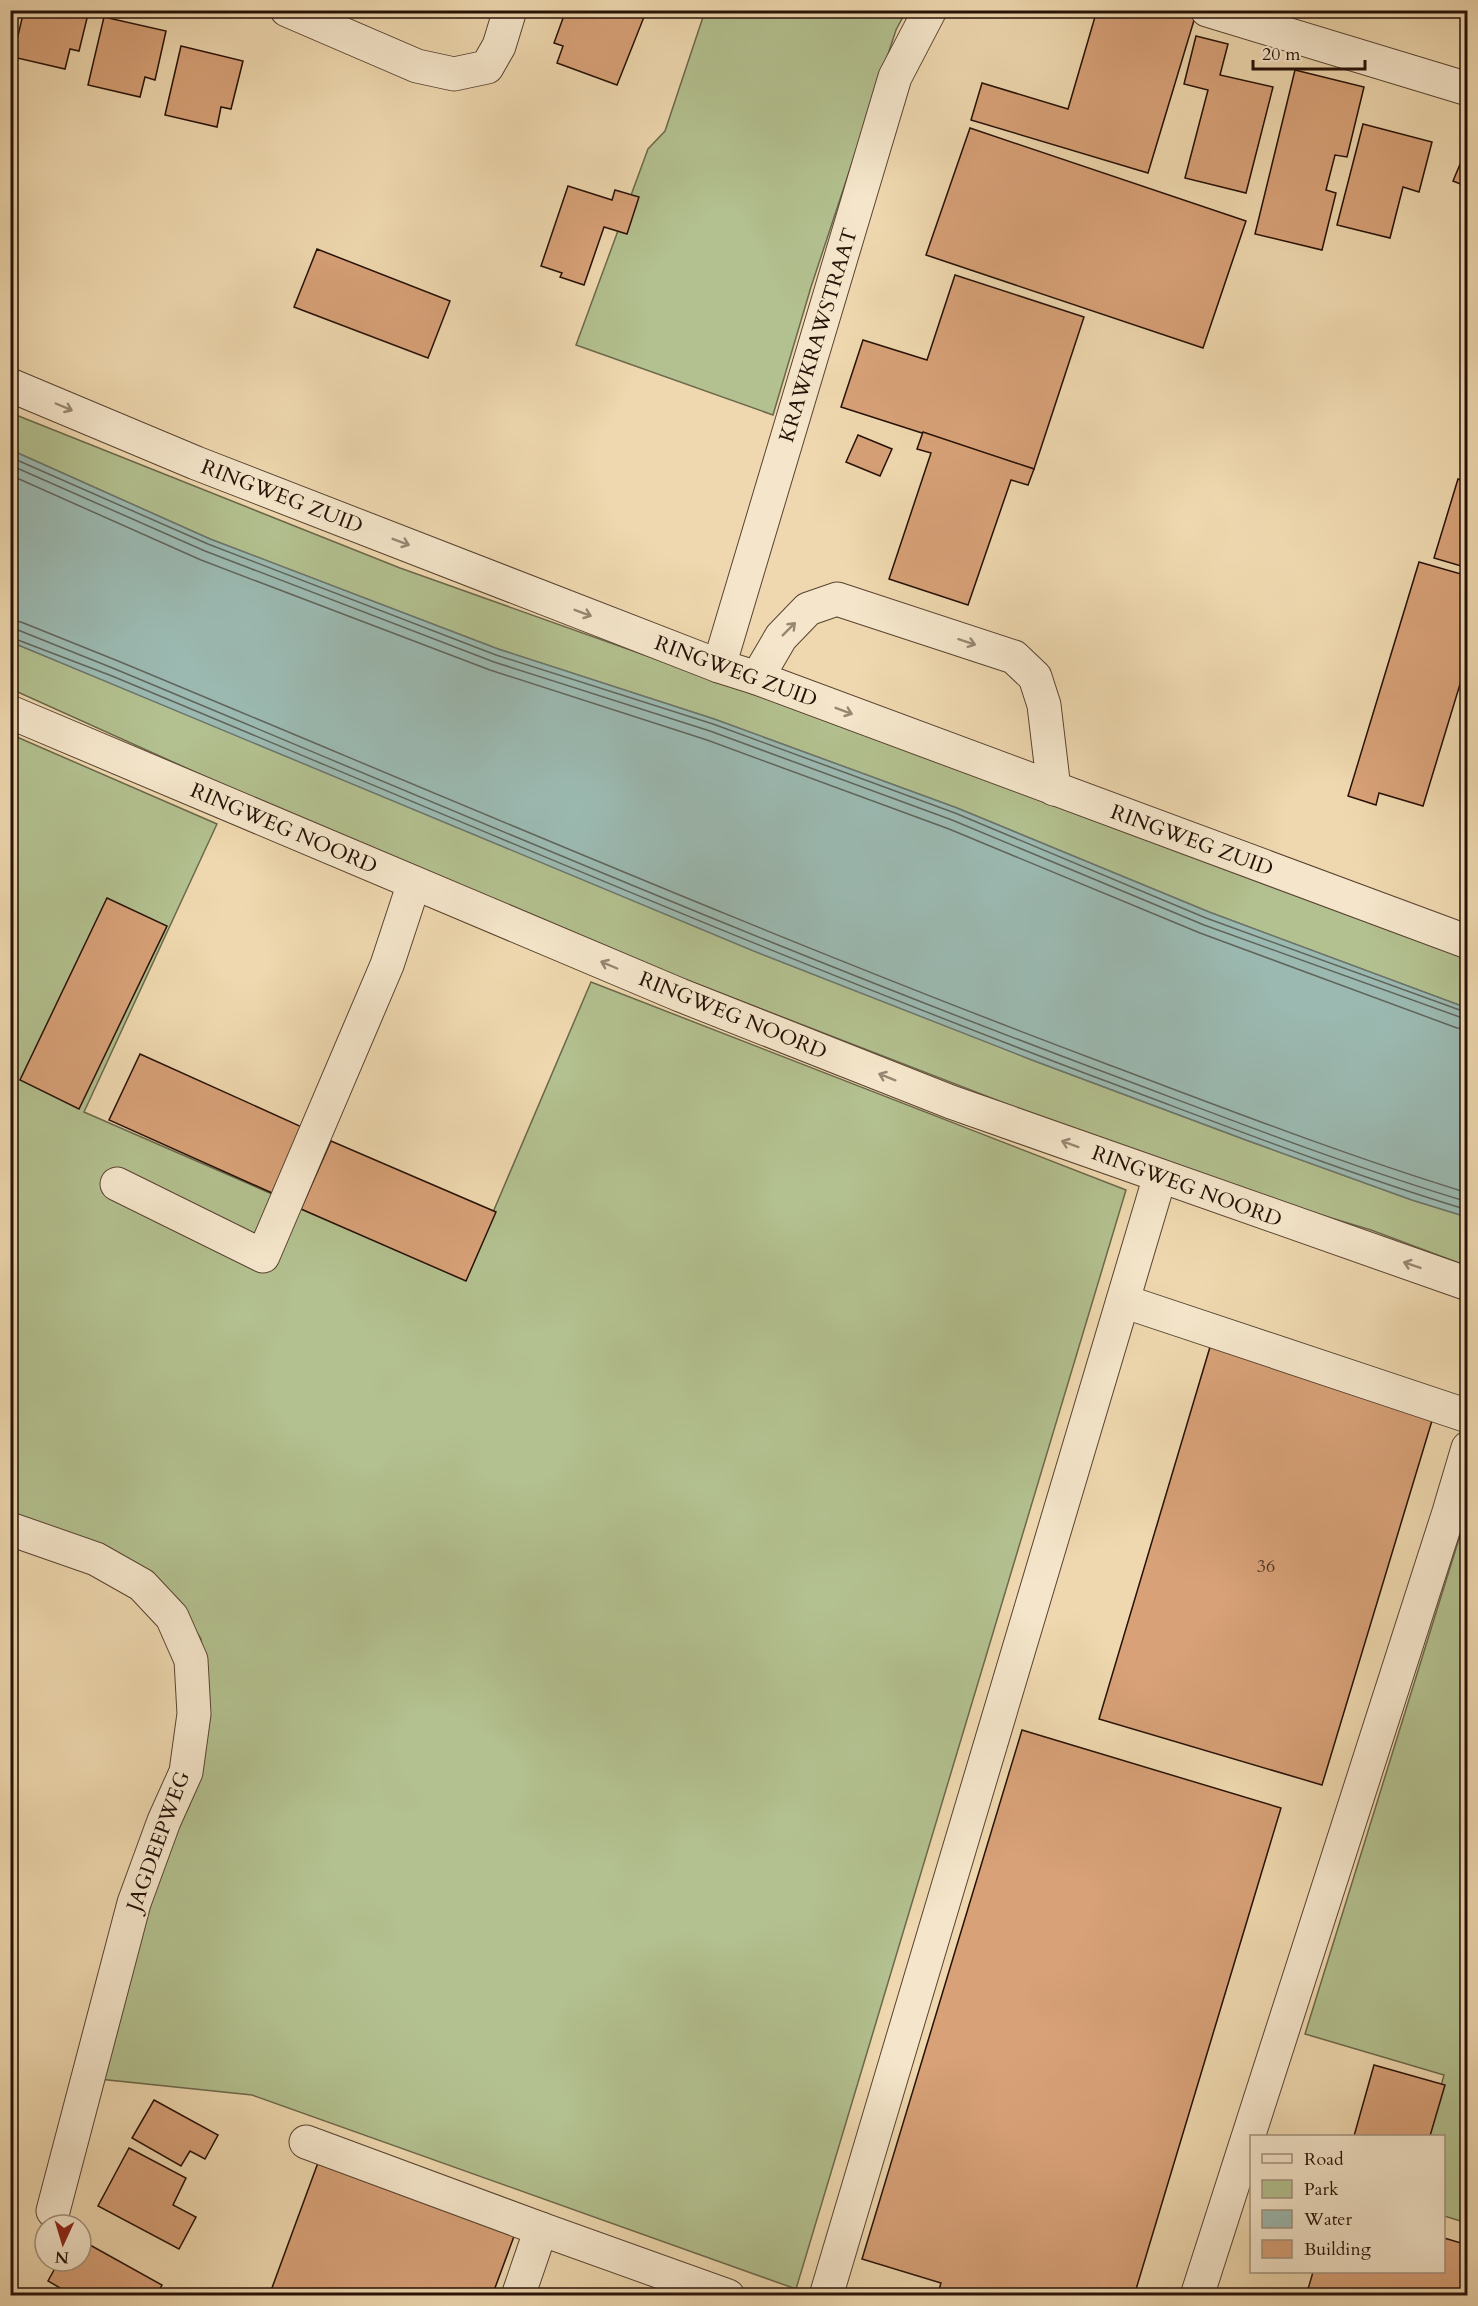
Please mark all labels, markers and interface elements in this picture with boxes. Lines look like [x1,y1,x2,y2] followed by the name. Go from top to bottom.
[1253,33,1366,71] scale bar
[1262,42,1301,67] text: 20 m
[772,225,865,446] street label: KRAWKRAWSTRAAT
[55,402,73,413] one-way arrow
[197,452,367,541] street label: RINGWEG ZUID
[391,538,410,549] one-way arrow
[573,608,592,619] one-way arrow
[781,622,796,636] one-way arrow
[651,629,821,714] street label: RINGWEG ZUID
[957,637,976,648] one-way arrow
[835,706,853,717] one-way arrow
[186,776,382,881] street label: RINGWEG NOORD
[1107,798,1277,883] street label: RINGWEG ZUID
[600,959,618,970] one-way arrow
[634,964,831,1066] street label: RINGWEG NOORD
[878,1071,897,1082] one-way arrow
[1061,1138,1080,1149] one-way arrow
[1088,1139,1286,1234] street label: RINGWEG NOORD
[1403,1259,1422,1270] one-way arrow
[1257,1554,1275,1579] house number: 36
[119,1767,197,1918] street label: JAGDEEPWEG
[1250,2135,1445,2273] legend
[1304,2147,1344,2172] text: Road
[1304,2177,1339,2202] text: Park
[1303,2207,1353,2232] text: Water
[33,2213,93,2273] north arrow
[1304,2237,1372,2262] text: Building
[54,2246,70,2268] text: N

